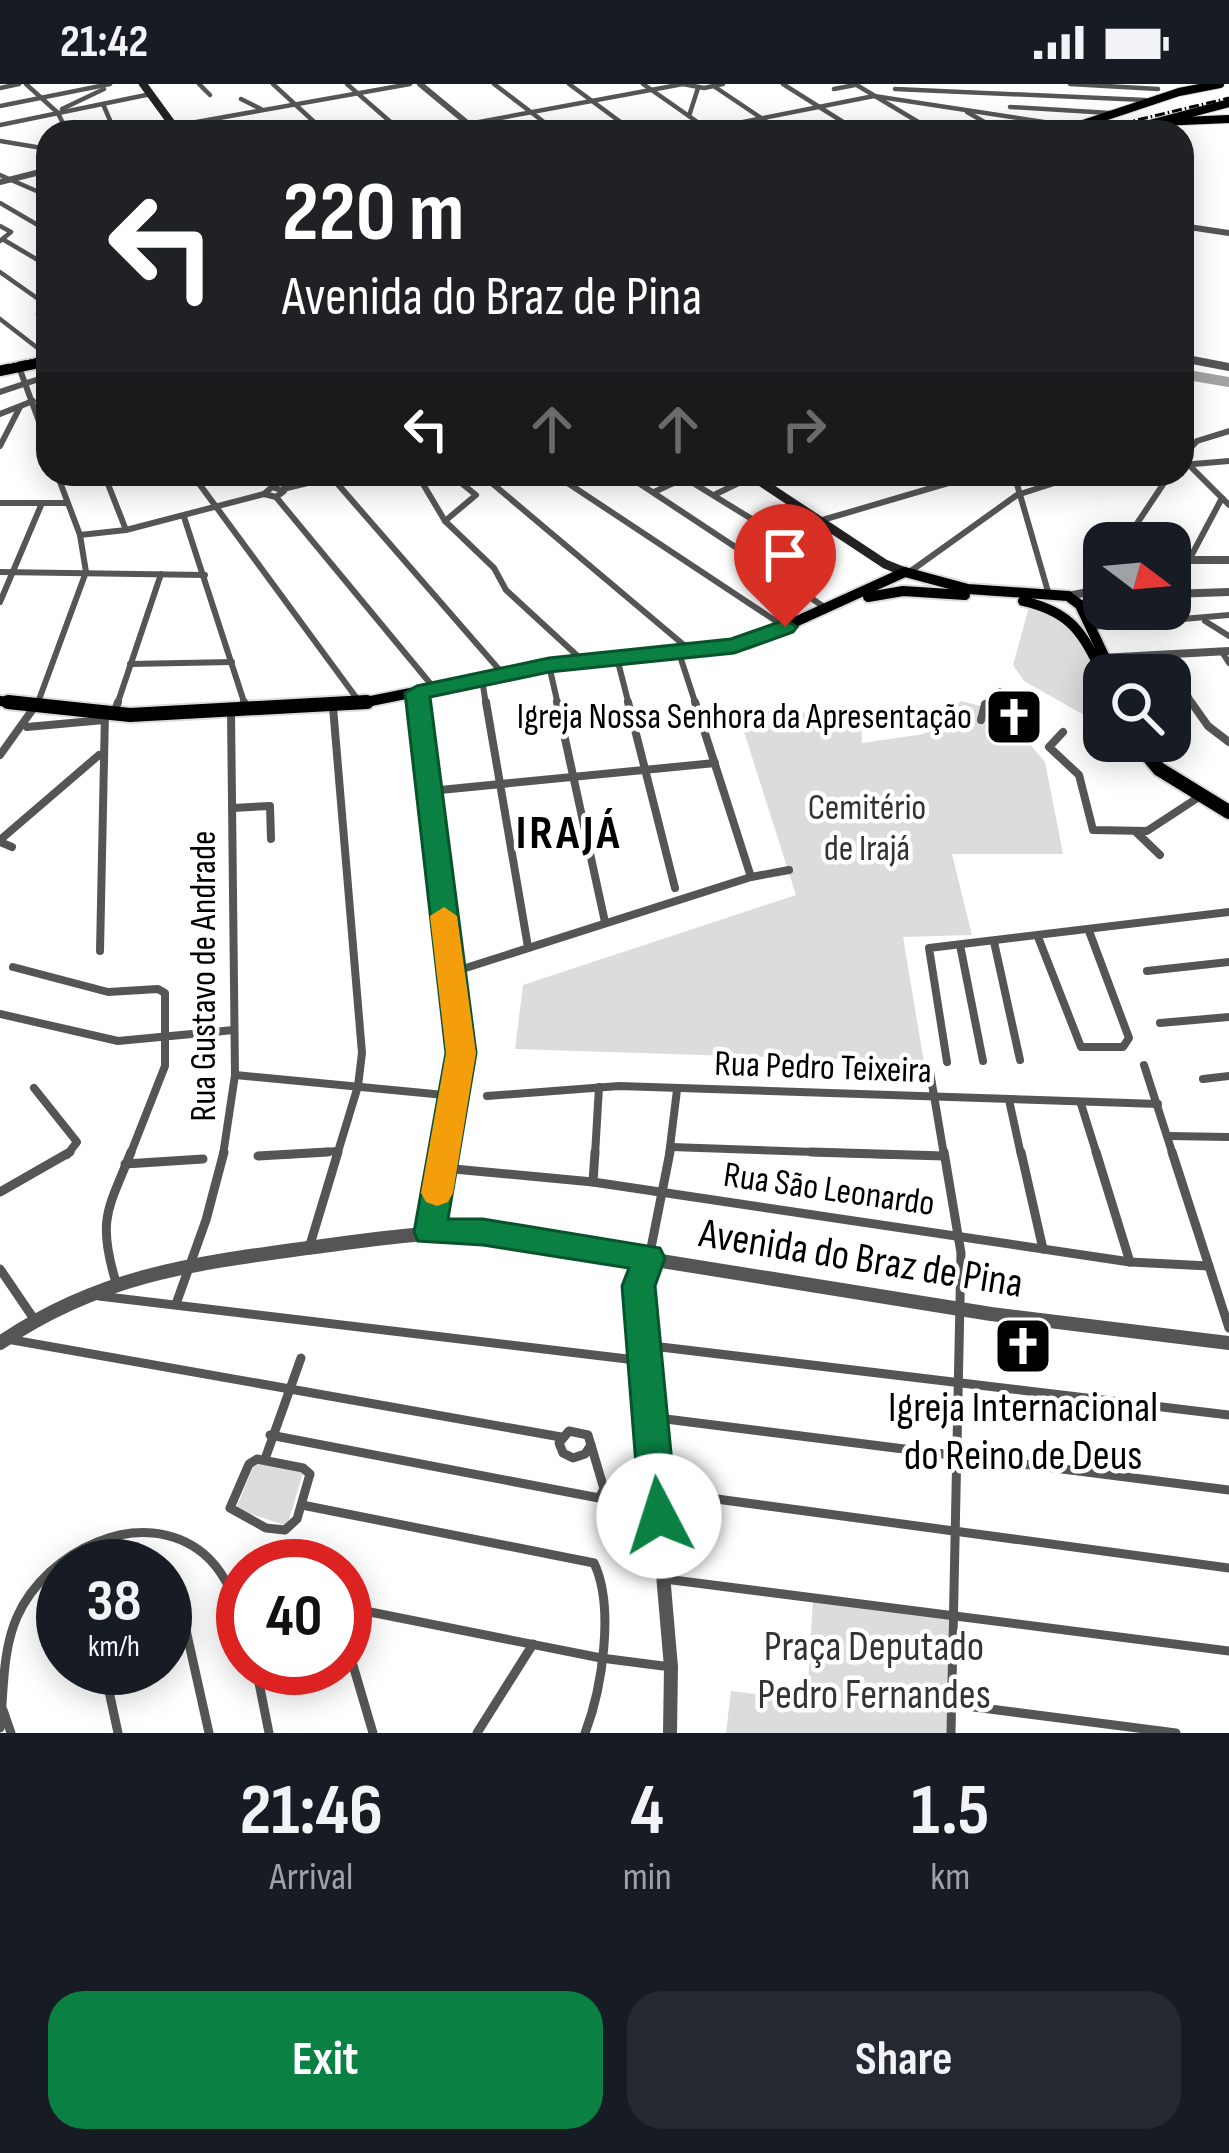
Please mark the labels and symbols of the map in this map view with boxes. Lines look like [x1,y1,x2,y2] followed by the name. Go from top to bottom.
[734,504,836,627] pin
[1083,522,1191,630] north arrow
[983,686,1045,748] church icon: Igreja Nossa Senhora da Apresentação
[517,696,972,739] place label: Igreja Nossa Senhora da Apresentação
[808,787,926,871] park label: Cemitério de Irajá
[516,805,622,862] district label: IRAJÁ
[183,831,226,1121] street label: Rua Gustavo de Andrade
[714,1043,932,1093] street label: Rua Pedro Teixeira
[721,1154,937,1226] street label: Rua São Leonardo
[695,1208,1026,1310] street label: Avenida do Braz de Pina
[992,1315,1054,1377] church icon: Igreja Internacional do Reino de Deus
[888,1383,1158,1482] place label: Igreja Internacional do Reino de Deus
[596,1453,722,1579] position arrow
[216,1539,372,1695] speed limit sign: 40
[757,1622,991,1721] park label: Praça Deputado Pedro Fernandes

